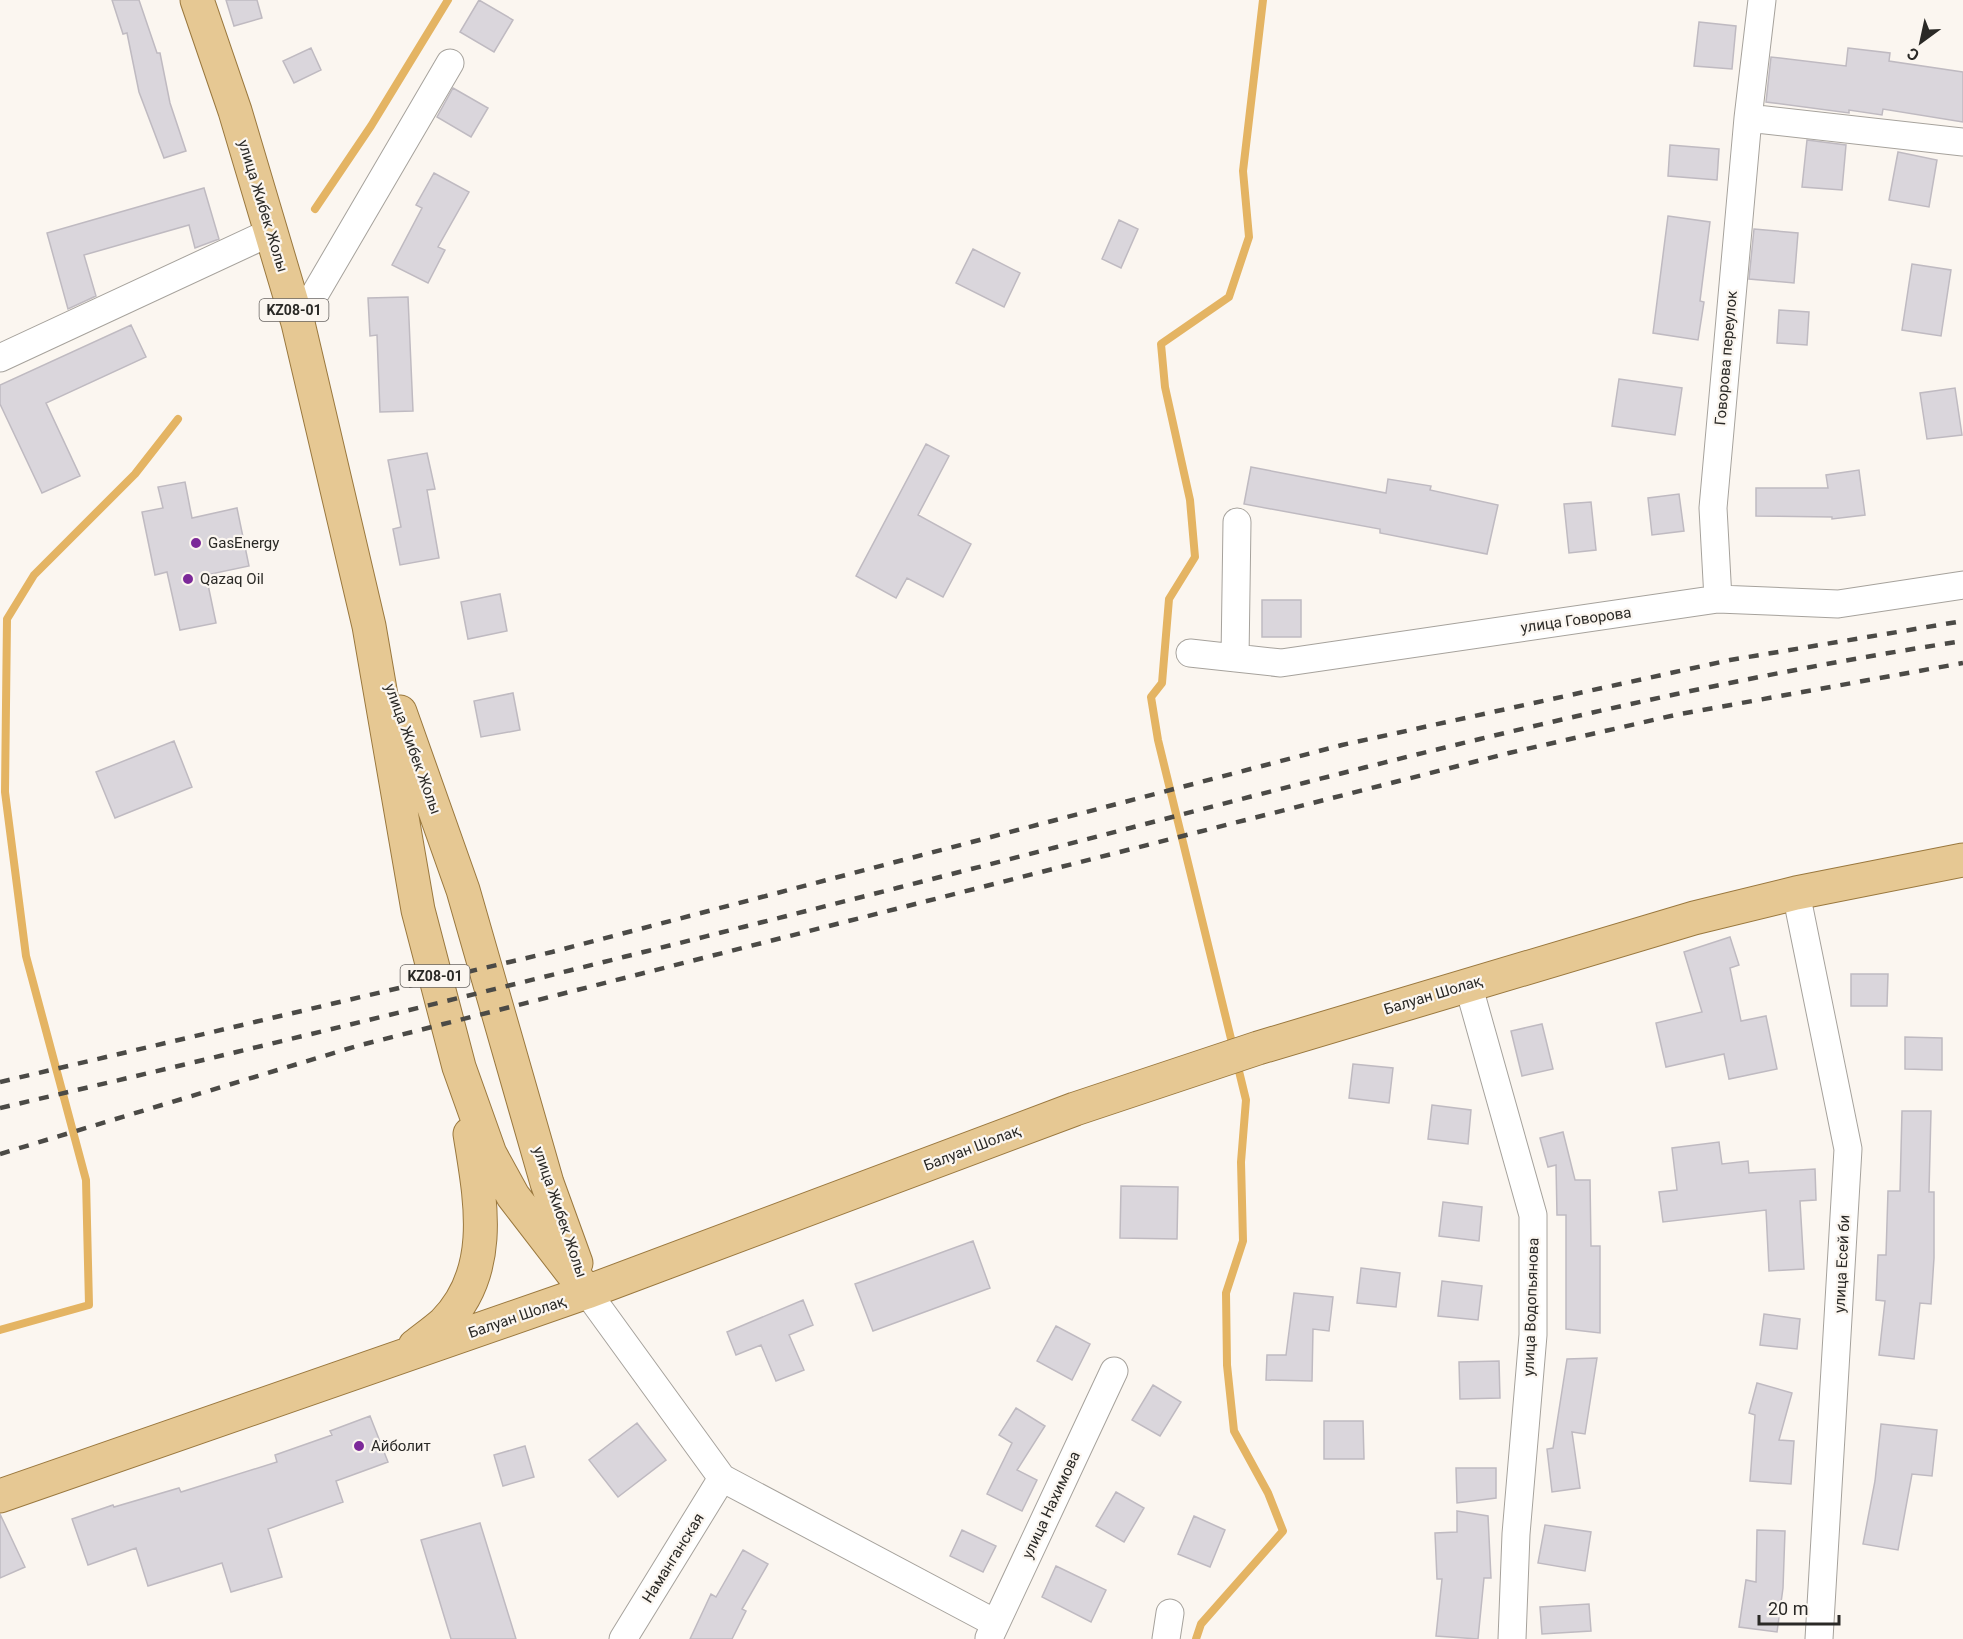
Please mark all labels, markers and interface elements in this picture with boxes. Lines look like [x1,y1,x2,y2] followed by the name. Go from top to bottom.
[1891,12,1951,72] north arrow
[1904,43,1923,65] text: С
[234,138,292,274] street label: улица Жибек Жолы
[1711,290,1741,426] street label: Говорова переулок
[260,299,328,321] road number: KZ08-01
[208,534,279,552] place label: GasEnergy
[189,536,203,550] marker: GasEnergy
[200,570,264,588] place label: Qazaq Oil
[181,572,195,586] marker: Qazaq Oil
[1520,603,1632,637] street label: улица Говорова
[381,681,445,817] street label: улица Жибек Жолы
[400,965,470,987] road number: KZ08-01
[1382,971,1485,1019] street label: Балуан Шолақ
[921,1121,1023,1175] street label: Балуан Шолақ
[529,1144,591,1280] street label: улица Жибек Жолы
[1830,1214,1854,1314] street label: улица Есей би
[1520,1237,1542,1377] street label: улица Водопьянова
[466,1292,568,1342] street label: Балуан Шолақ
[371,1437,431,1455] place label: Айболит
[352,1439,366,1453] marker: Айболит
[1018,1449,1084,1561] street label: улица Нахимова
[638,1510,708,1606] street label: Наманганская
[1759,1588,1838,1626] scale bar
[1768,1598,1808,1619] text: 20 m

